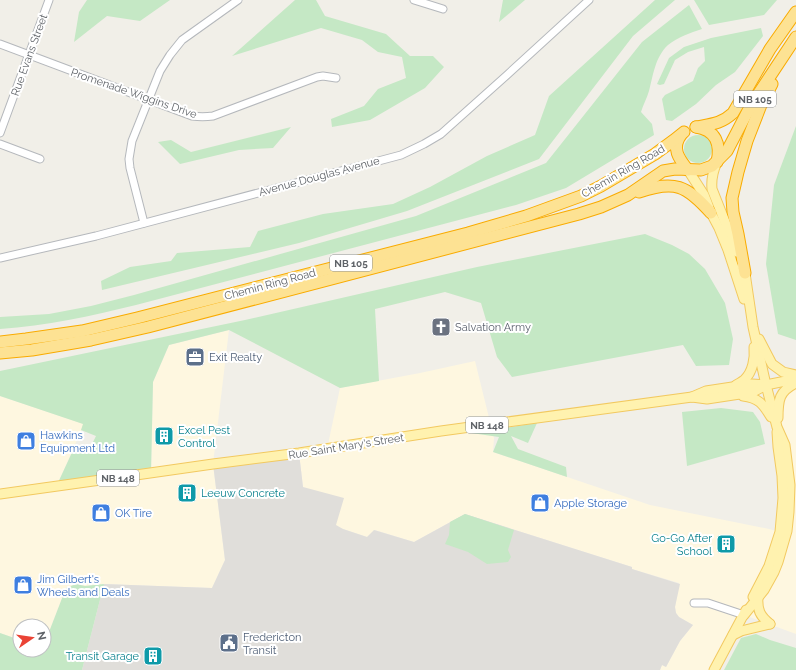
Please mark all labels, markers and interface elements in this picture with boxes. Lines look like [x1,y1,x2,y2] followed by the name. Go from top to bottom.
[9,12,50,98] street label: Rue Evans Street
[69,66,199,121] street label: Promenade Wiggins Drive
[734,91,776,107] road number: NB 105
[579,142,667,201] street label: Chemin Ring Road
[257,154,381,199] street label: Avenue Douglas Avenue
[330,255,372,271] road number: NB 105
[223,266,317,303] street label: Chemin Ring Road
[430,316,452,338] church icon: Salvation Army
[455,321,531,334] place label: Salvation Army
[184,346,206,368] office icon: Exit Realty
[209,351,262,364] place label: Exit Realty
[466,417,508,433] road number: NB 148
[178,424,230,450] place label: Excel Pest Control
[153,425,175,447] building icon: Excel Pest Control
[40,429,115,455] place label: Hawkins Equipment Ltd
[15,430,37,452] shop icon: Hawkins Equipment Ltd
[287,431,405,462] street label: Rue Saint Mary's Street
[97,470,139,486] road number: NB 148
[176,482,198,504] building icon: Leeuw Concrete
[201,487,285,500] place label: Leeuw Concrete
[529,492,551,514] shop icon: Apple Storage
[554,497,628,510] place label: Apple Storage
[90,502,112,524] shop icon: OK Tire
[115,507,152,520] place label: OK Tire
[651,532,712,558] place label: Go-Go After School
[715,533,737,555] building icon: Go-Go After School
[37,573,130,599] place label: Jim Gilbert's Wheels and Deals
[12,574,34,596] shop icon: Jim Gilbert's Wheels and Deals
[12,618,52,658] north arrow
[34,630,49,641] text: N
[243,631,301,657] place label: Fredericton Transit
[218,632,240,654] public building icon: Fredericton Transit
[142,645,164,667] building icon: Transit Garage
[66,650,140,663] place label: Transit Garage

